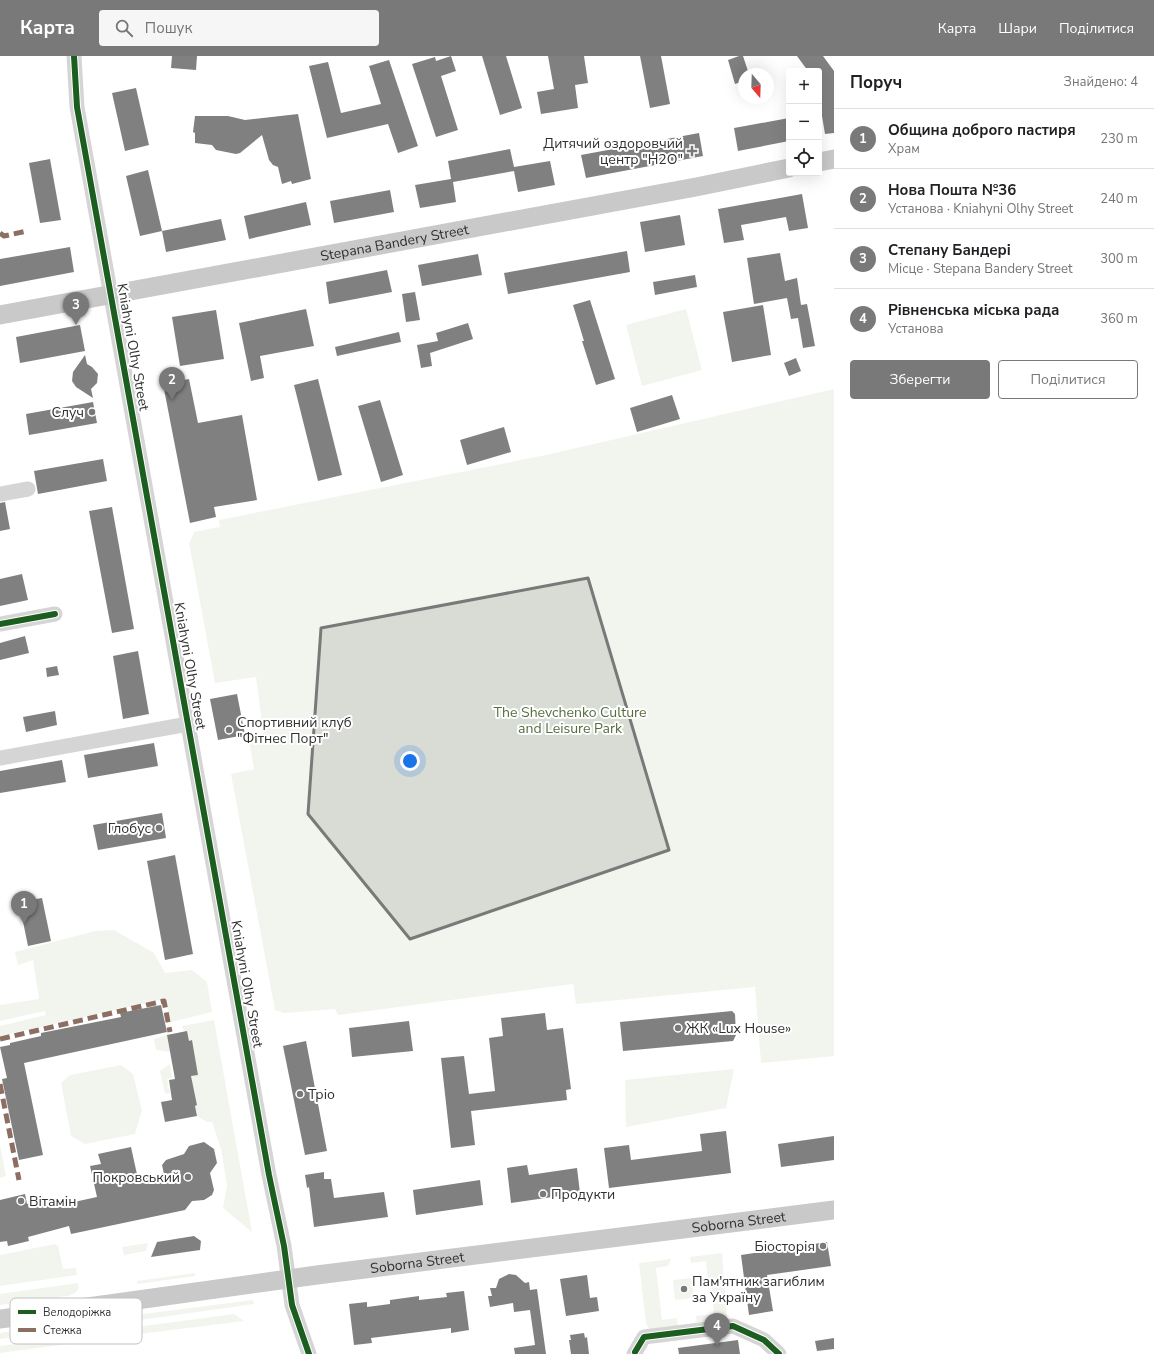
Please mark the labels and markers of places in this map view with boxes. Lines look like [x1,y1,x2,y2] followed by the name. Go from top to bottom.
[543,134,683,169] place label: Дитячий оздоровчий центр "H2O"
[686,145,698,157] marker: Дитячий оздоровчий центр "H2O"
[63,292,89,325] pin: 3
[159,367,185,400] pin: 2
[51,403,84,422] place label: Случ
[87,407,97,417] marker: Случ
[237,713,352,748] place label: Спортивний клуб "Фітнес Порт"
[224,725,234,735] marker: Спортивний клуб "Фітнес Порт"
[108,819,151,838] place label: Глобус
[154,823,164,833] marker: Глобус
[11,891,37,924] pin: 1
[686,1019,791,1038] place label: ЖК «Lux House»
[673,1023,683,1033] marker: ЖК «Lux House»
[308,1085,335,1104] place label: Тріо
[295,1089,305,1099] marker: Тріо
[92,1168,180,1187] place label: Покровський
[183,1172,193,1182] marker: Покровський
[551,1185,615,1204] place label: Продукти
[538,1189,548,1199] marker: Продукти
[29,1192,76,1211] place label: Вітамін
[16,1196,26,1206] marker: Вітамін
[754,1237,815,1256] place label: Біосторія
[818,1241,828,1251] marker: Біосторія
[692,1272,825,1307] place label: Пам'ятник загиблим за Україну
[679,1284,689,1294] marker: Пам'ятник загиблим за Україну
[704,1313,730,1346] pin: 4

